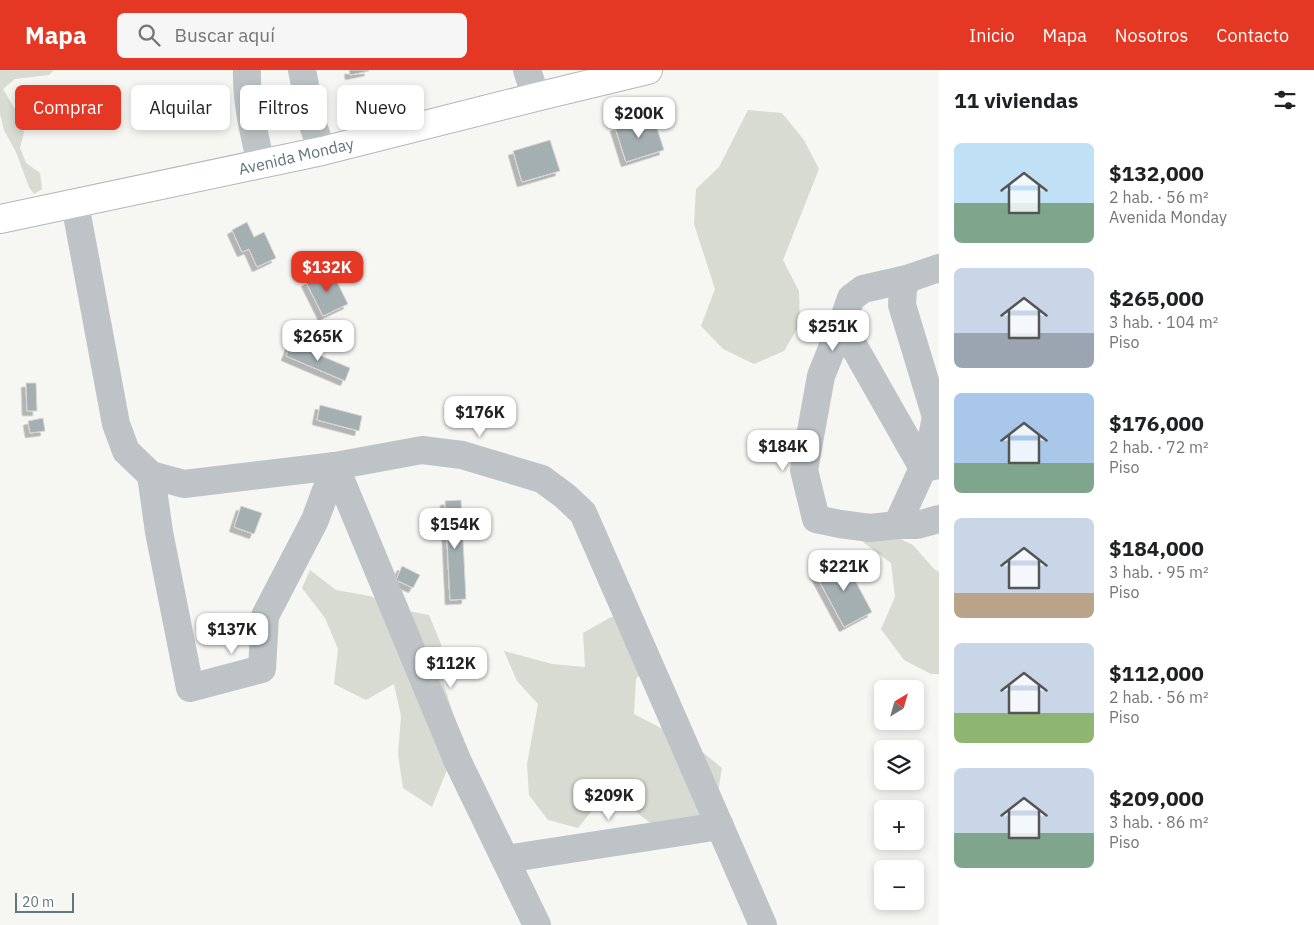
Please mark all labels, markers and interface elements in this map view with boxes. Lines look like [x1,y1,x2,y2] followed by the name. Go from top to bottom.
[117,13,467,58] search box
[25,19,87,51] text: Mapa
[135,21,163,49] icon: search
[175,23,275,47] text: Buscar aquí
[969,24,1015,47] text: Inicio
[1043,24,1087,47] text: Mapa
[1115,24,1188,47] text: Nosotros
[1216,24,1289,47] text: Contacto
[15,85,121,130] chip: Comprar
[131,85,230,130] chip: Alquilar
[240,85,327,130] chip: Filtros
[337,85,424,130] chip: Nuevo
[954,86,1078,114] text: 11 viviendas
[1271,86,1299,114] icon: filters
[604,97,674,139] pin: $200K
[614,103,664,123] text: $200K
[236,133,356,179] street label: Avenida Monday
[1109,159,1204,187] text: $132,000
[994,163,1054,223] icon: home
[1109,187,1209,207] text: 2 hab. · 56 m²
[1109,207,1227,227] text: Avenida Monday
[292,250,362,293] pin: $132K
[302,257,352,277] text: $132K
[1109,284,1204,312] text: $265,000
[994,288,1054,348] icon: home
[798,310,868,352] pin: $251K
[1109,312,1218,332] text: 3 hab. · 104 m²
[808,316,858,336] text: $251K
[283,320,353,362] pin: $265K
[293,326,343,346] text: $265K
[1109,332,1139,352] text: Piso
[445,396,515,438] pin: $176K
[455,402,505,422] text: $176K
[1109,409,1204,437] text: $176,000
[994,413,1054,473] icon: home
[748,430,818,472] pin: $184K
[758,436,808,456] text: $184K
[1109,437,1209,457] text: 2 hab. · 72 m²
[1109,457,1139,477] text: Piso
[420,508,490,550] pin: $154K
[430,514,480,534] text: $154K
[1109,534,1204,562] text: $184,000
[994,538,1054,598] icon: home
[809,550,879,592] pin: $221K
[819,556,869,576] text: $221K
[1109,562,1209,582] text: 3 hab. · 95 m²
[1109,582,1139,602] text: Piso
[197,612,267,655] pin: $137K
[207,619,257,639] text: $137K
[416,646,486,689] pin: $112K
[426,653,476,673] text: $112K
[1109,659,1204,687] text: $112,000
[994,663,1054,723] icon: home
[874,680,924,730] north arrow
[874,680,924,910] map controls
[1109,687,1209,707] text: 2 hab. · 56 m²
[1109,707,1139,727] text: Piso
[874,740,924,790] button: layers
[574,778,644,821] pin: $209K
[1109,784,1204,812] text: $209,000
[584,785,634,805] text: $209K
[994,788,1054,848] icon: home
[874,800,924,850] button: +
[1109,812,1209,832] text: 3 hab. · 86 m²
[1109,832,1139,852] text: Piso
[874,860,924,910] button: −
[15,890,74,913] scale bar
[22,893,54,911] text: 20 m

